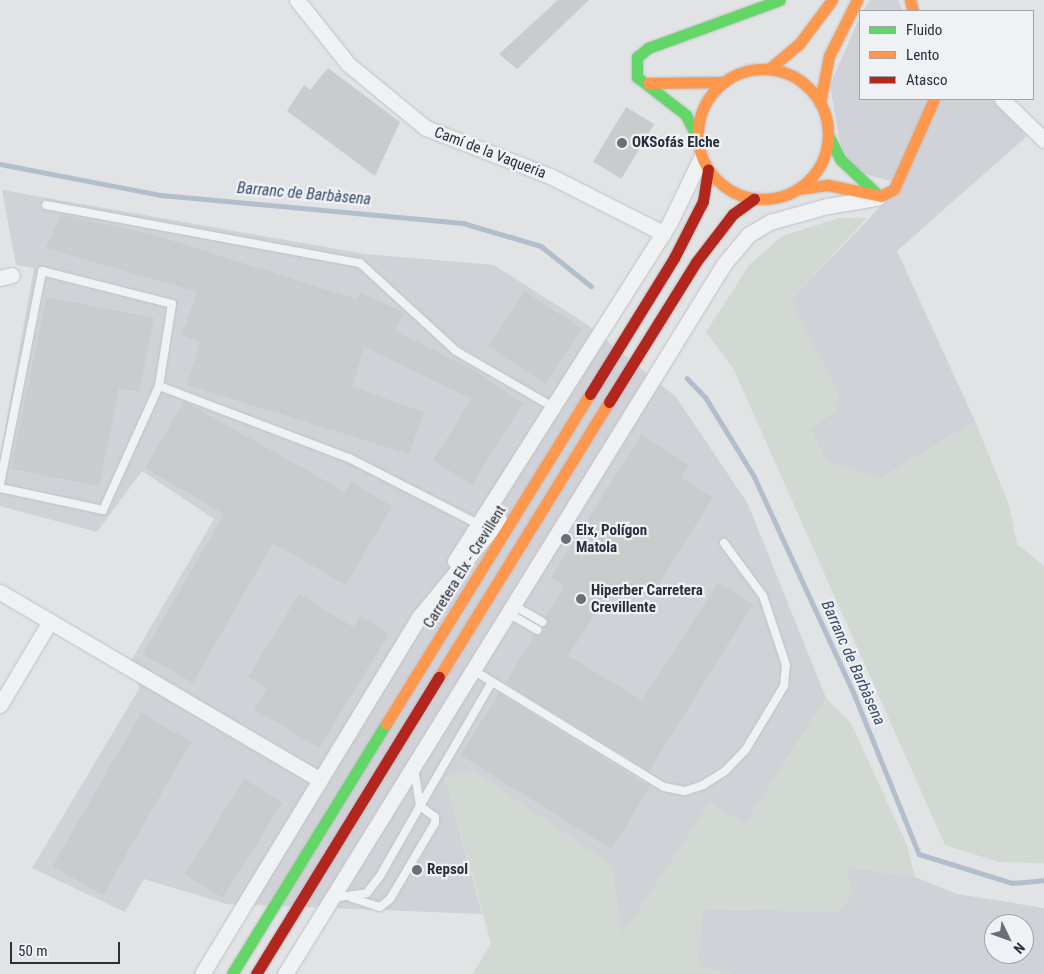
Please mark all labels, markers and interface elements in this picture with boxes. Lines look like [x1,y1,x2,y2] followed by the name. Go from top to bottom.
[859,10,1034,100] legend
[906,21,942,39] text: Fluido
[906,46,939,64] text: Lento
[906,71,947,89] text: Atasco
[432,123,548,183] street label: Camí de la Vaqueria
[632,134,720,152] place label: OKSofás Elche
[616,137,628,149] marker: OKSofás Elche
[236,179,372,209] water label: Barranc de Barbàsena
[420,502,510,632] street label: Carretera Elx - Crevillent
[576,521,647,556] place label: Elx, Polígon Matola
[560,533,572,545] marker: Elx, Polígon Matola
[591,581,703,616] place label: Hiperber Carretera Crevillente
[575,593,587,605] marker: Hiperber Carretera Crevillente
[817,598,889,728] water label: Barranc de Barbàsena
[427,861,468,879] place label: Repsol
[411,864,423,876] marker: Repsol
[984,914,1034,964] north arrow
[12,932,122,964] scale bar
[1011,940,1028,957] text: N
[18,942,48,960] text: 50 m

